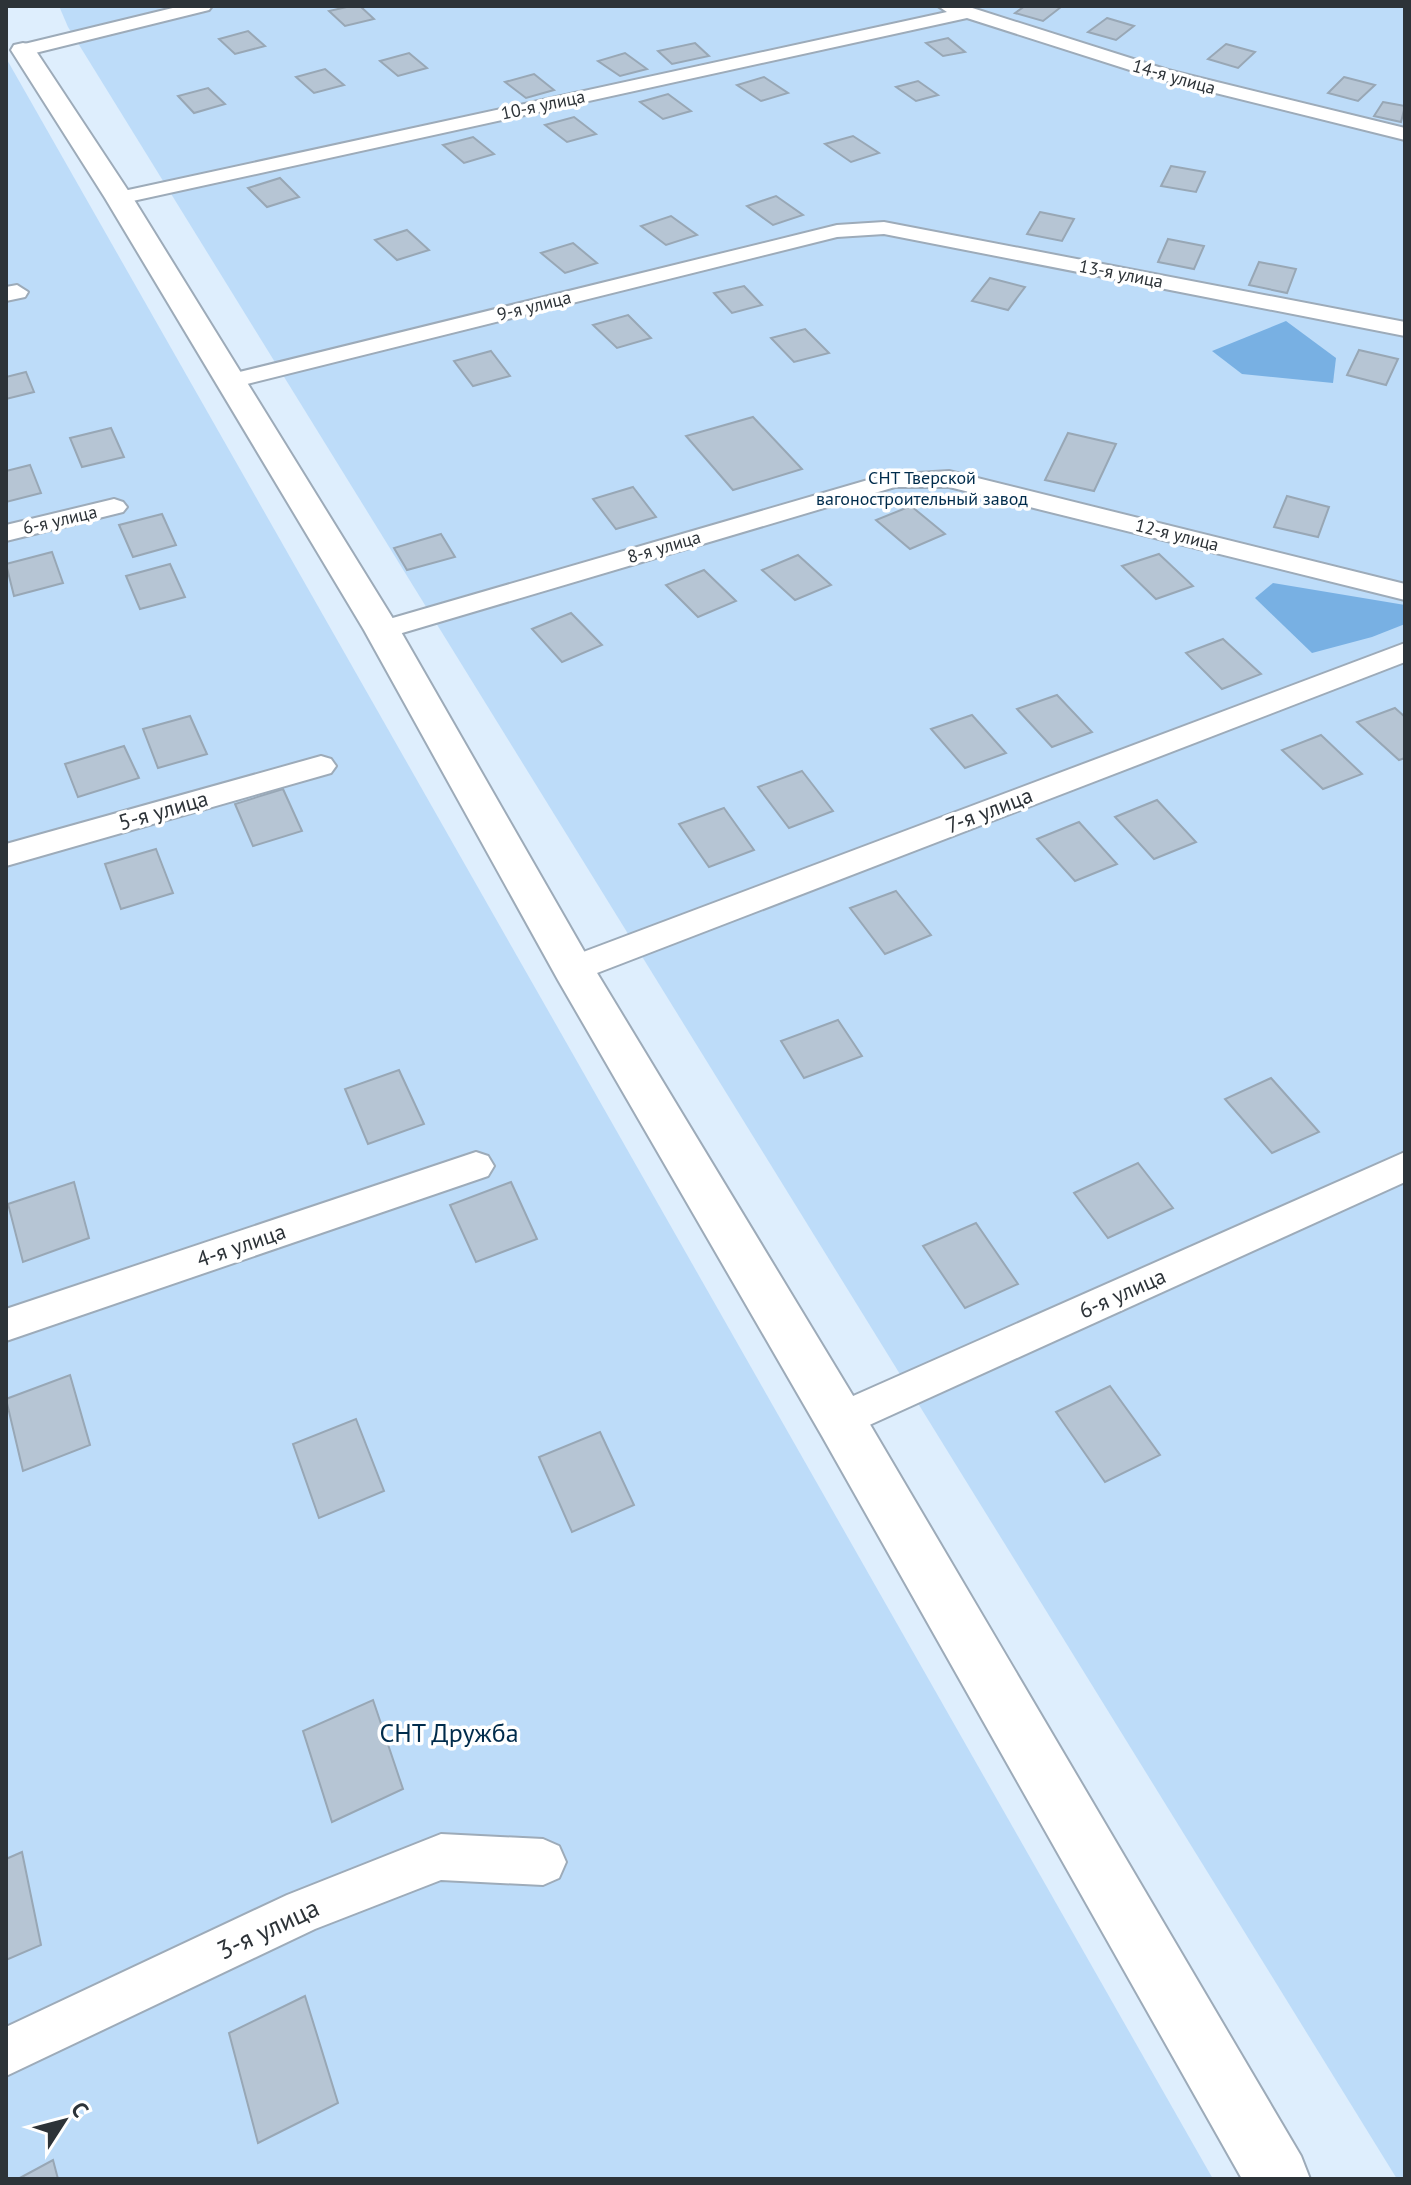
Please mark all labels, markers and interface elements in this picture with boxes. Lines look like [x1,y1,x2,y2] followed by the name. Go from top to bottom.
[1130,54,1218,99] street label: 14-я улица
[499,84,587,125] street label: 10-я улица
[1077,254,1165,293] street label: 13-я улица
[494,285,573,326] street label: 9-я улица
[816,466,1028,510] park label: СНТ Тверской вагоностроительный завод
[21,500,99,539] street label: 6-я улица
[1133,513,1221,556] street label: 12-я улица
[624,525,703,568] street label: 8-я улица
[942,781,1036,839] street label: 7-я улица
[115,784,211,836] street label: 5-я улица
[193,1217,289,1273] street label: 4-я улица
[1074,1261,1170,1325] street label: 6-я улица
[379,1716,519,1749] park label: СНТ Дружба
[211,1891,324,1967] street label: 3-я улица
[24,2081,104,2161] north arrow
[65,2096,95,2122] text: С

